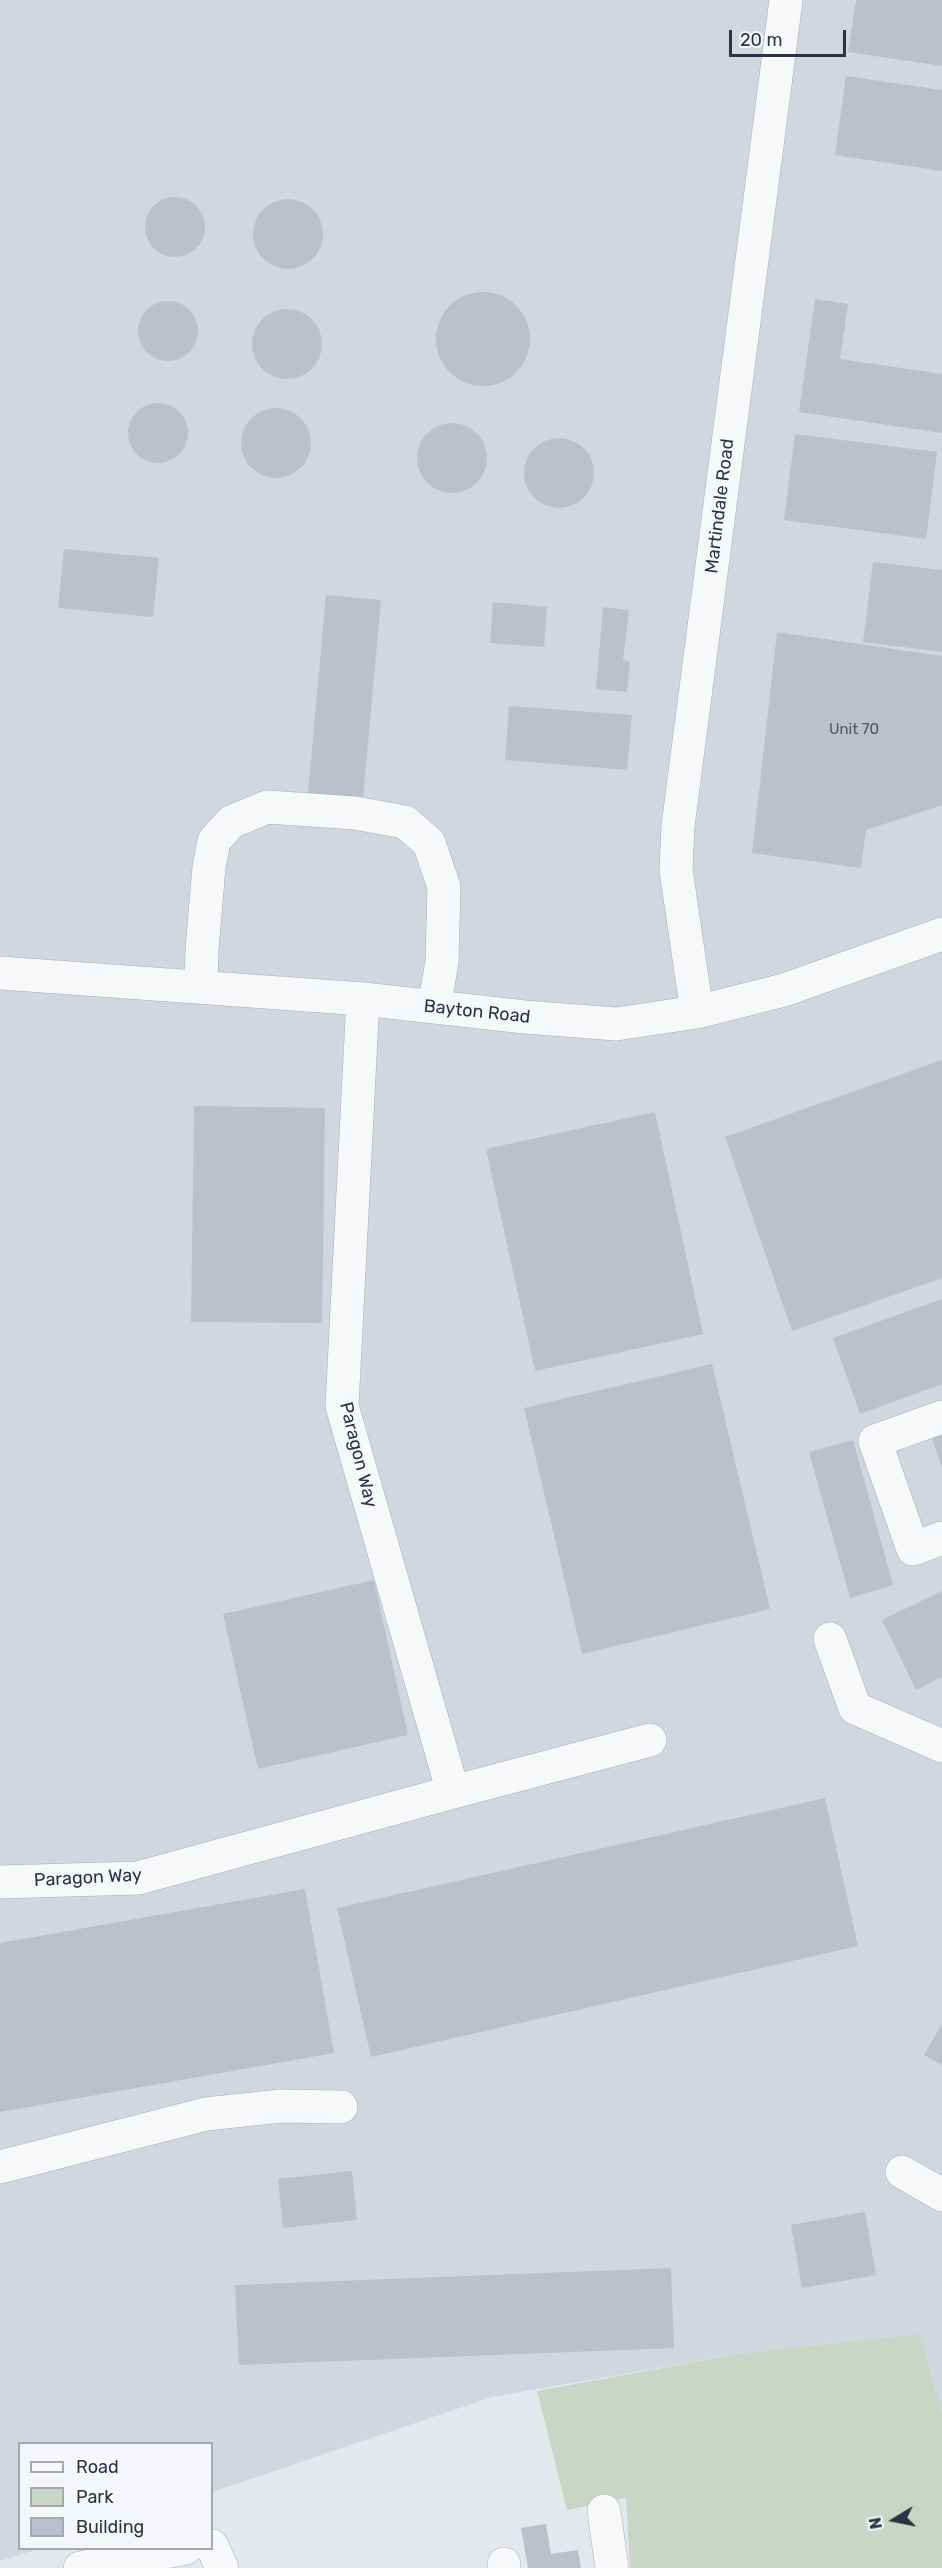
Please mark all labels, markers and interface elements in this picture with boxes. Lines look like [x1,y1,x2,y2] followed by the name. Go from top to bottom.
[732,18,849,56] scale bar
[740,29,782,51] text: 20 m
[701,437,739,575] street label: Martindale Road
[829,721,879,739] house number: Unit 70
[423,996,531,1028] street label: Bayton Road
[334,1400,382,1510] street label: Paragon Way
[33,1864,143,1892] street label: Paragon Way
[18,2442,213,2550] legend
[76,2456,119,2478] text: Road
[76,2486,113,2508] text: Park
[864,2490,924,2550] north arrow
[76,2516,144,2538] text: Building
[865,2516,886,2531] text: N

